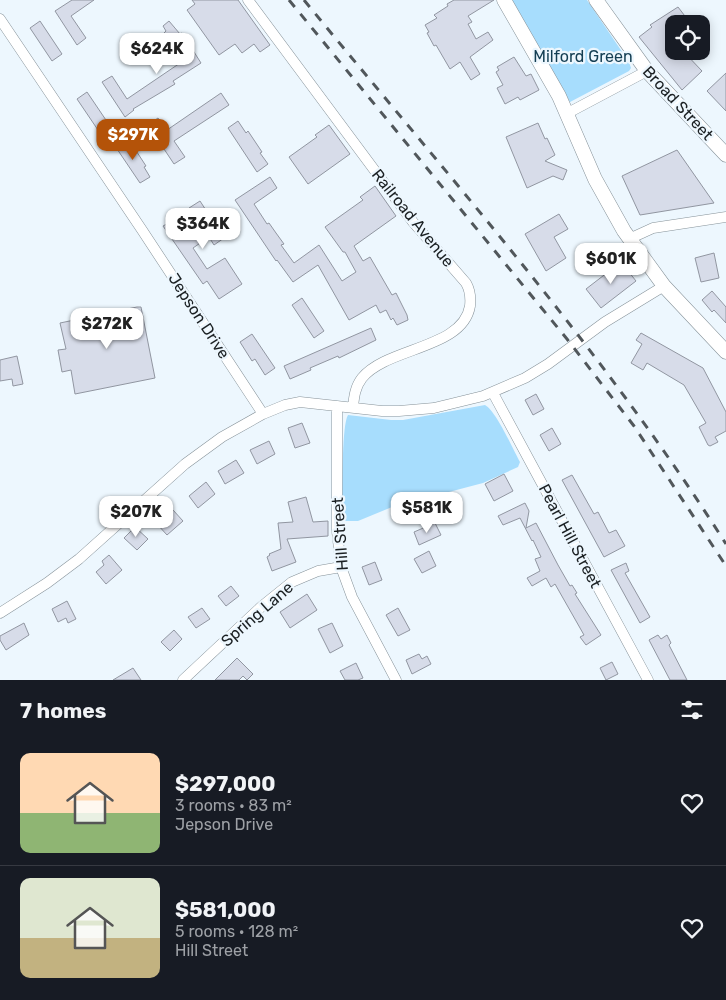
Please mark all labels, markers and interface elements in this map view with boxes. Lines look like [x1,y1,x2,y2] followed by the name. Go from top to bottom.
[665,15,710,60] map controls
[665,15,710,60] button: locate
[122,32,192,75] pin: $624K
[131,39,183,58] text: $624K
[533,47,633,66] park label: Milford Green
[639,62,717,144] street label: Broad Street
[98,119,168,161] pin: $297K
[107,125,159,144] text: $297K
[368,165,458,271] street label: Railroad Avenue
[168,208,238,250] pin: $364K
[176,214,230,233] text: $364K
[576,242,646,285] pin: $601K
[586,249,636,268] text: $601K
[164,270,234,362] street label: Jepson Drive
[72,308,142,350] pin: $272K
[81,314,133,333] text: $272K
[535,481,605,591] street label: Pearl Hill Street
[392,492,462,534] pin: $581K
[101,496,171,538] pin: $207K
[328,497,352,571] street label: Hill Street
[402,498,452,517] text: $581K
[110,502,162,521] text: $207K
[217,578,297,650] street label: Spring Lane
[678,696,706,724] icon: filters
[20,698,106,723] text: 7 homes
[175,771,276,796] text: $297,000
[60,773,120,833] icon: home
[678,789,706,817] icon: heart
[175,796,292,815] text: 3 rooms · 83 m²
[175,815,273,834] text: Jepson Drive
[175,897,276,922] text: $581,000
[60,898,120,958] icon: home
[678,914,706,942] icon: heart
[175,922,298,941] text: 5 rooms · 128 m²
[175,941,248,960] text: Hill Street

